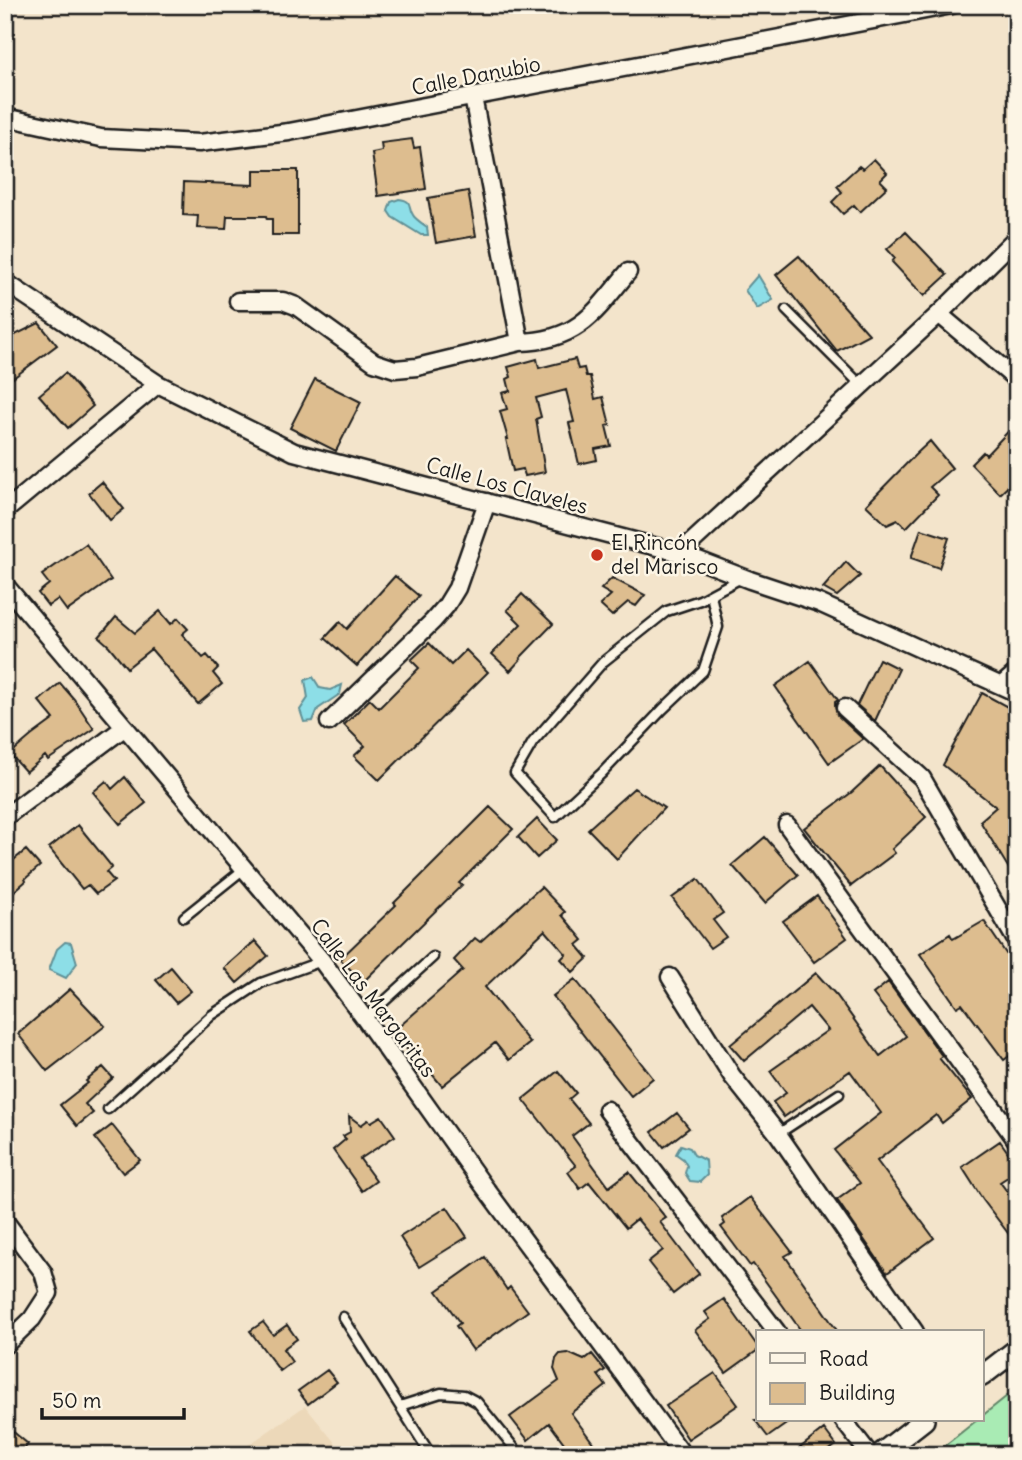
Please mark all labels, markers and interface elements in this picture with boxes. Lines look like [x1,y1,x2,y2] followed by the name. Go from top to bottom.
[409,50,543,101] street label: Calle Danubio
[423,451,591,520] street label: Calle Los Claveles
[611,529,718,580] place label: El Rincón del Marisco
[589,547,605,563] marker: El Rincón del Marisco
[305,913,442,1082] street label: Calle Las Margaritas
[756,1330,984,1422] legend
[819,1345,868,1372] text: Road
[42,1376,184,1420] scale bar
[819,1379,895,1406] text: Building
[52,1387,101,1414] text: 50 m

